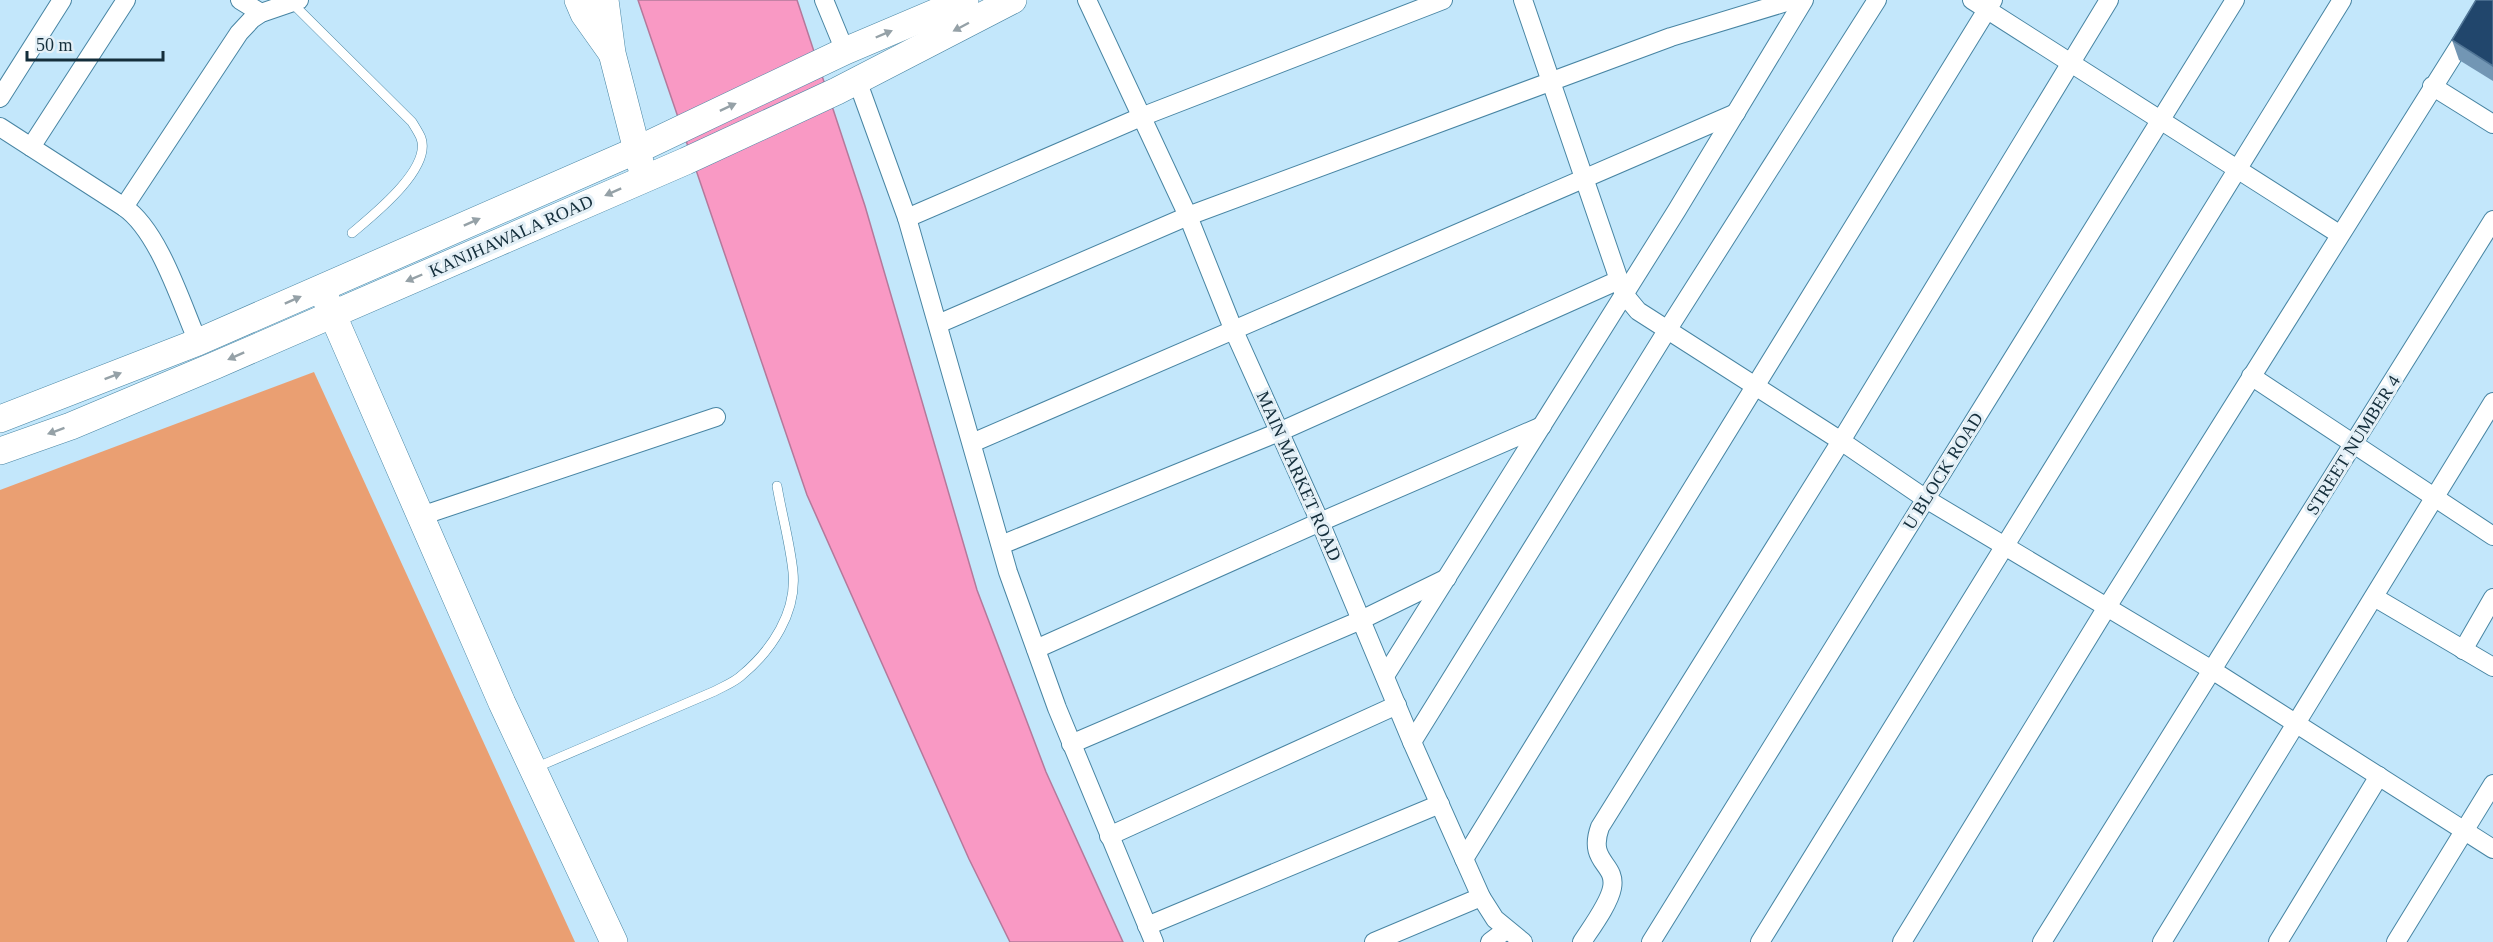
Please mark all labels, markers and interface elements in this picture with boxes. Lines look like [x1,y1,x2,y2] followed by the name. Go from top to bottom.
[952,22,969,31] one-way arrow
[27,24,164,62] scale bar
[875,30,892,39] one-way arrow
[36,35,73,55] text: 50 m
[720,103,737,112] one-way arrow
[604,188,621,197] one-way arrow
[426,191,596,281] street label: KANJHAWALA ROAD
[463,217,480,226] one-way arrow
[406,274,423,283] one-way arrow
[284,295,302,304] one-way arrow
[226,351,244,361] one-way arrow
[105,370,123,380] one-way arrow
[2302,372,2404,518] street label: STREET NUMBER 4
[1253,388,1345,564] street label: MAIN MARKET ROAD
[1899,409,1987,533] street label: U BLOCK ROAD
[47,427,65,437] one-way arrow

